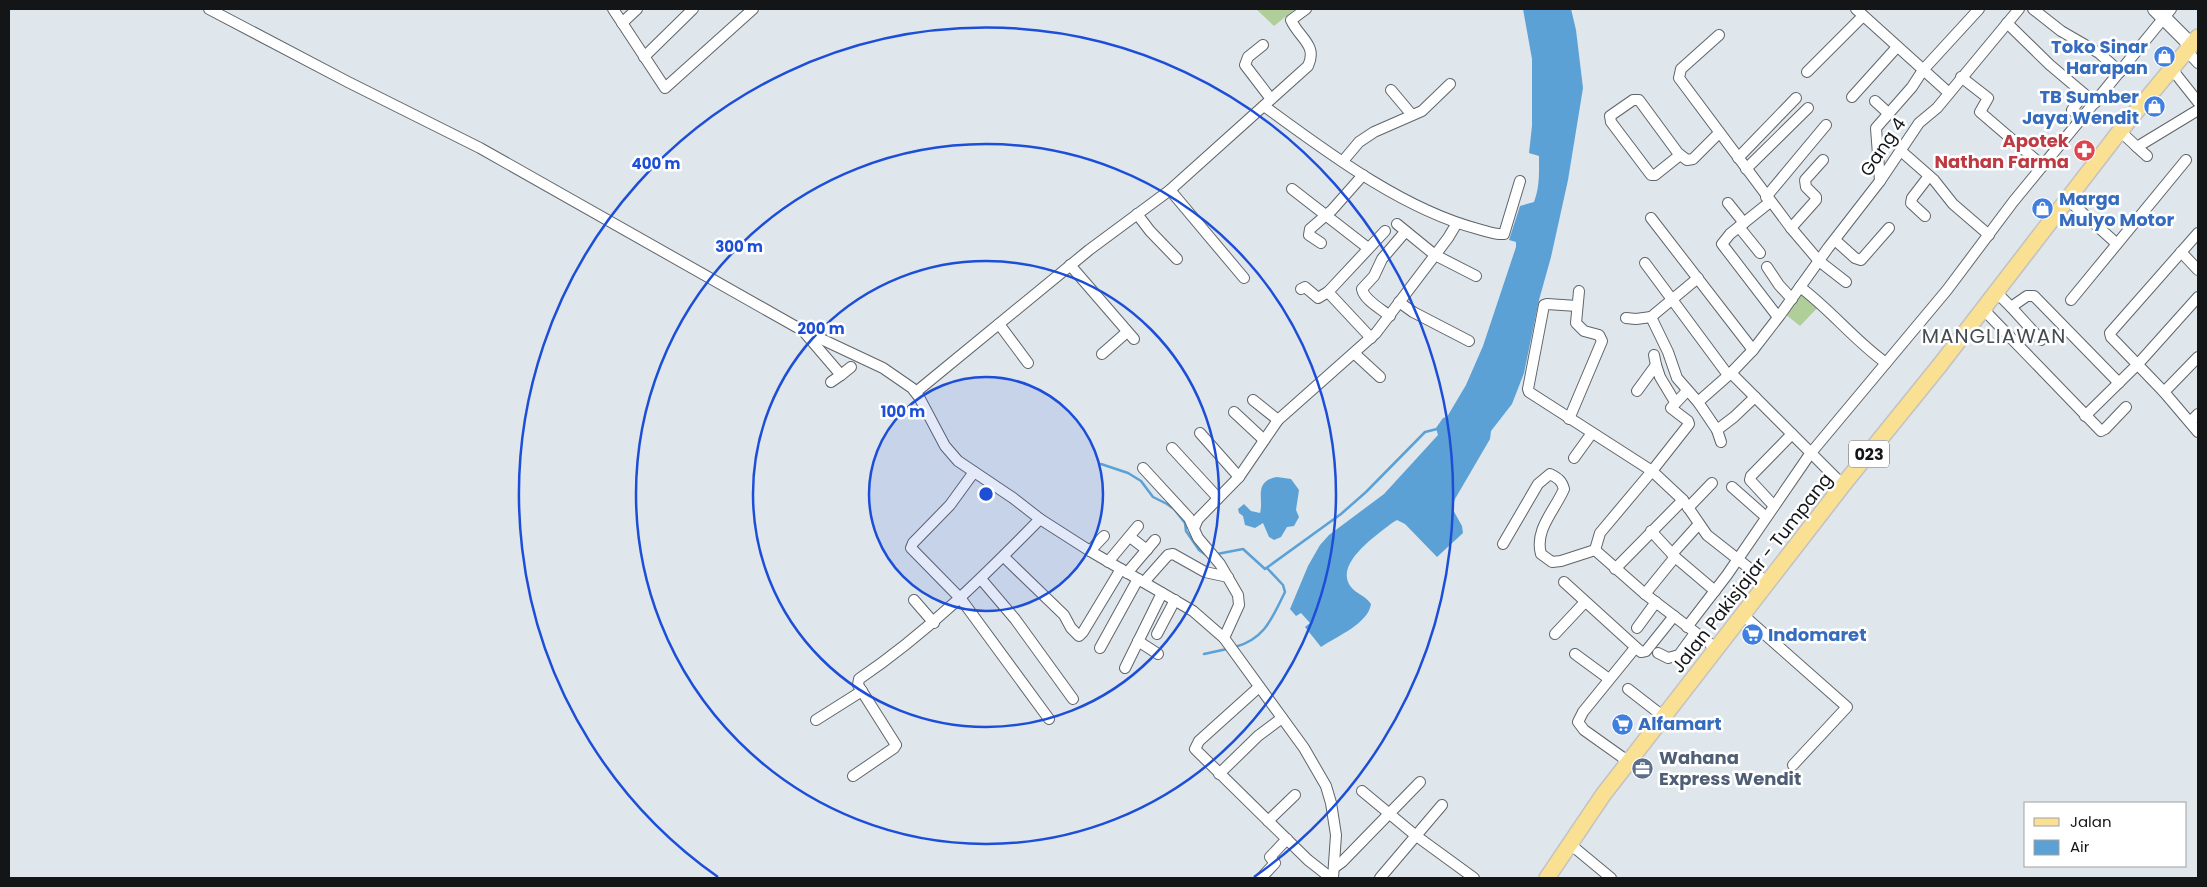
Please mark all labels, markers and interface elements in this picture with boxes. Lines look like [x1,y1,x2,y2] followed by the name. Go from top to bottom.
[2051,34,2148,80] place label: Toko Sinar Harapan
[2152,45,2176,69] shop icon: Toko Sinar Harapan
[2022,84,2139,130] place label: TB Sumber Jaya Wendit
[2143,95,2167,119] shop icon: TB Sumber Jaya Wendit
[1854,112,1911,181] street label: Gang 4
[1935,128,2070,174] place label: Apotek Nathan Farma
[2073,139,2097,163] pharmacy icon: Apotek Nathan Farma
[632,153,681,174] text: 400 m
[2059,186,2174,232] place label: Marga Mulyo Motor
[2031,197,2055,221] shop icon: Marga Mulyo Motor
[715,236,763,257] text: 300 m
[797,318,845,339] text: 200 m
[1922,322,2066,350] district label: MANGLIAWAN
[881,401,925,422] text: 100 m
[1849,440,1889,468] road number: 023
[1666,467,1838,678] street label: Jalan Pakisjajar - Tumpang
[977,485,995,503] centre of rings
[1768,622,1867,647] place label: Indomaret
[1740,623,1764,647] supermarket icon: Indomaret
[1638,711,1722,736] place label: Alfamart
[1610,712,1634,736] supermarket icon: Alfamart
[1659,745,1801,791] place label: Wahana Express Wendit
[1631,756,1655,780] office icon: Wahana Express Wendit
[2024,802,2187,867] legend
[2070,811,2112,832] text: Jalan
[2070,836,2090,857] text: Air

